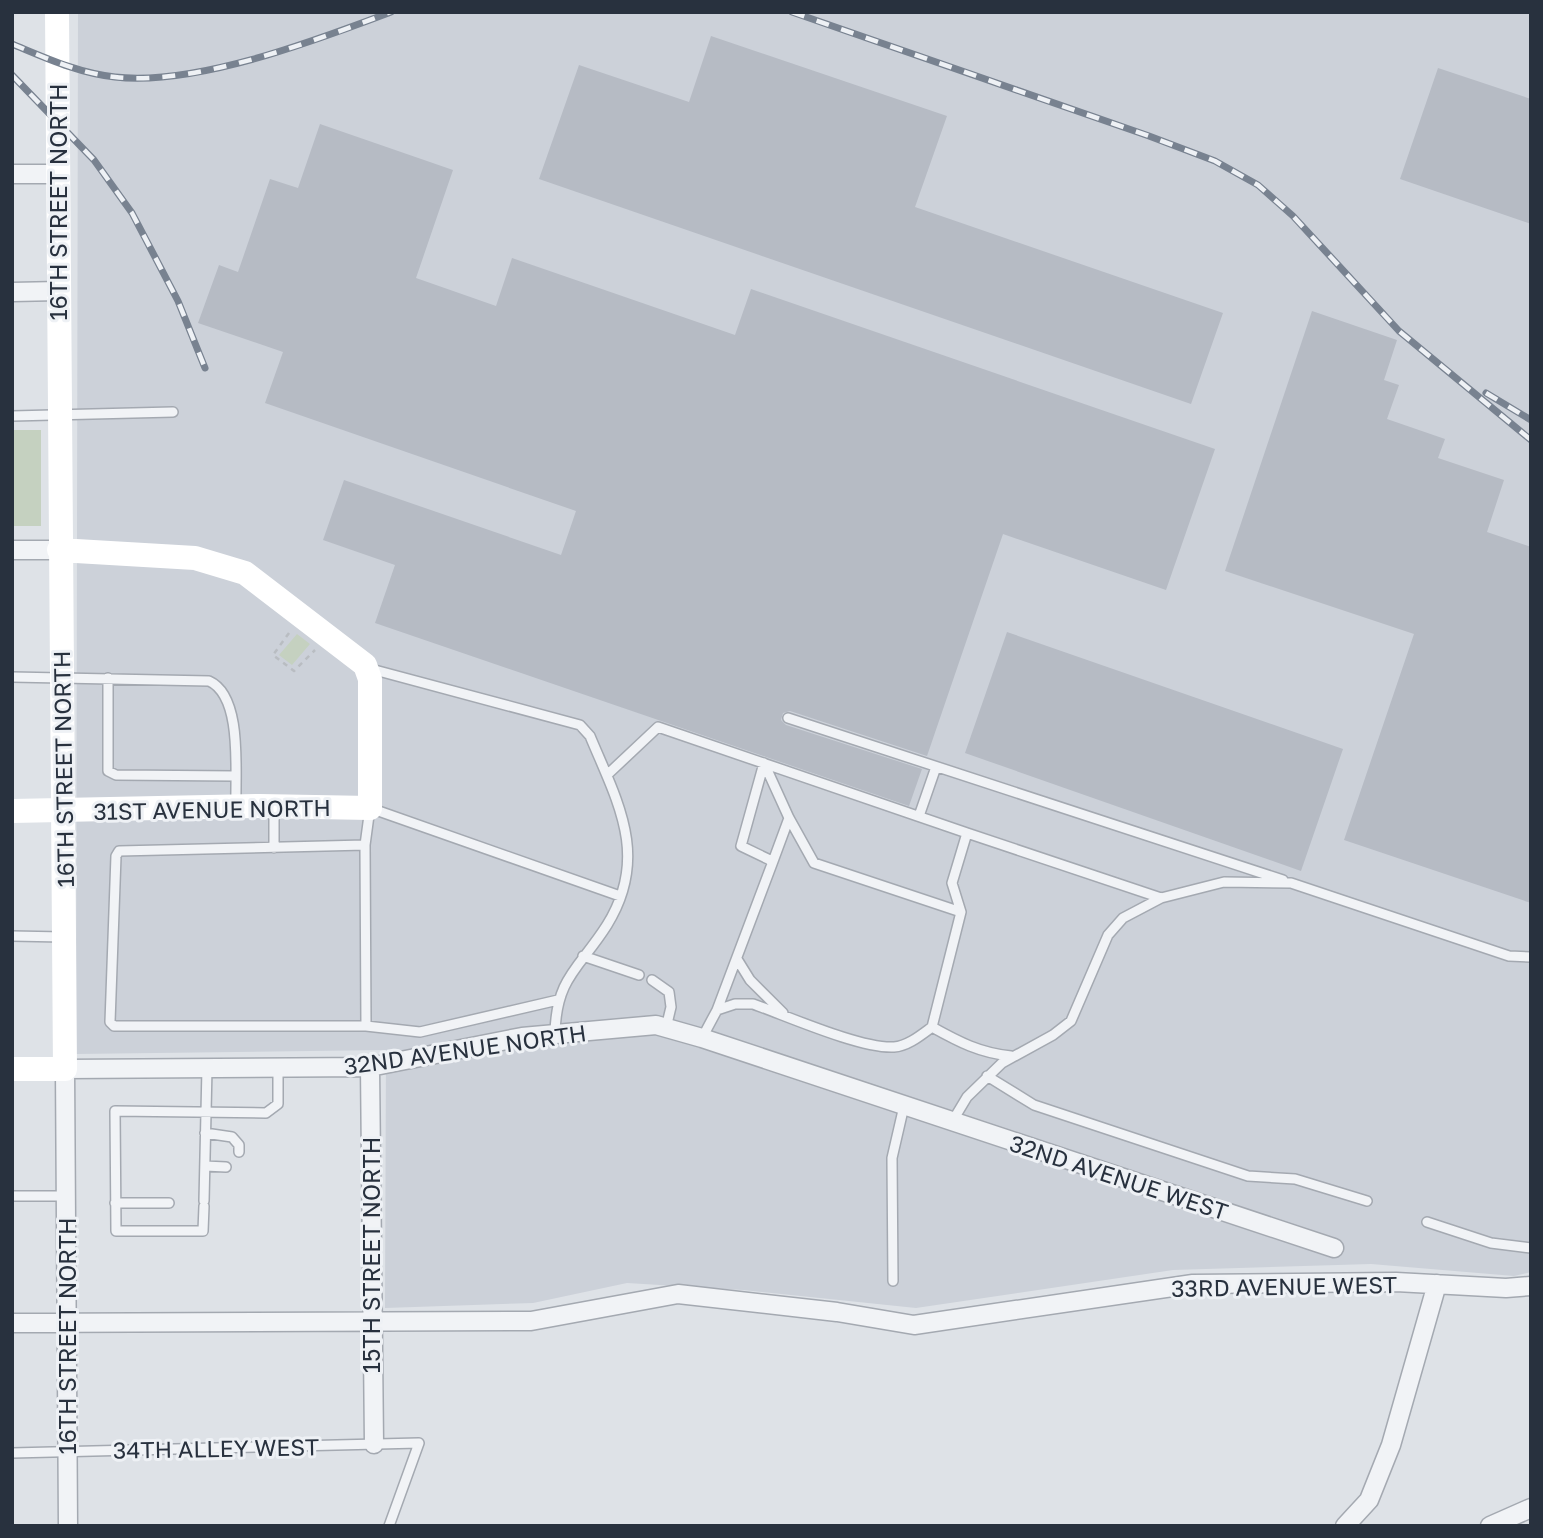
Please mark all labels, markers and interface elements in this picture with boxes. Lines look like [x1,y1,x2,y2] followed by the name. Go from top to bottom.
[44,84,72,320] street label: 16TH STREET NORTH
[47,650,79,888] street label: 16TH STREET NORTH
[93,793,331,825] street label: 31ST AVENUE NORTH
[342,1018,588,1080] street label: 32ND AVENUE NORTH
[1006,1128,1232,1226] street label: 32ND AVENUE WEST
[357,1137,385,1373] street label: 15TH STREET NORTH
[53,1218,81,1454] street label: 16TH STREET NORTH
[1171,1270,1397,1302] street label: 33RD AVENUE WEST
[113,1432,319,1464] street label: 34TH ALLEY WEST

